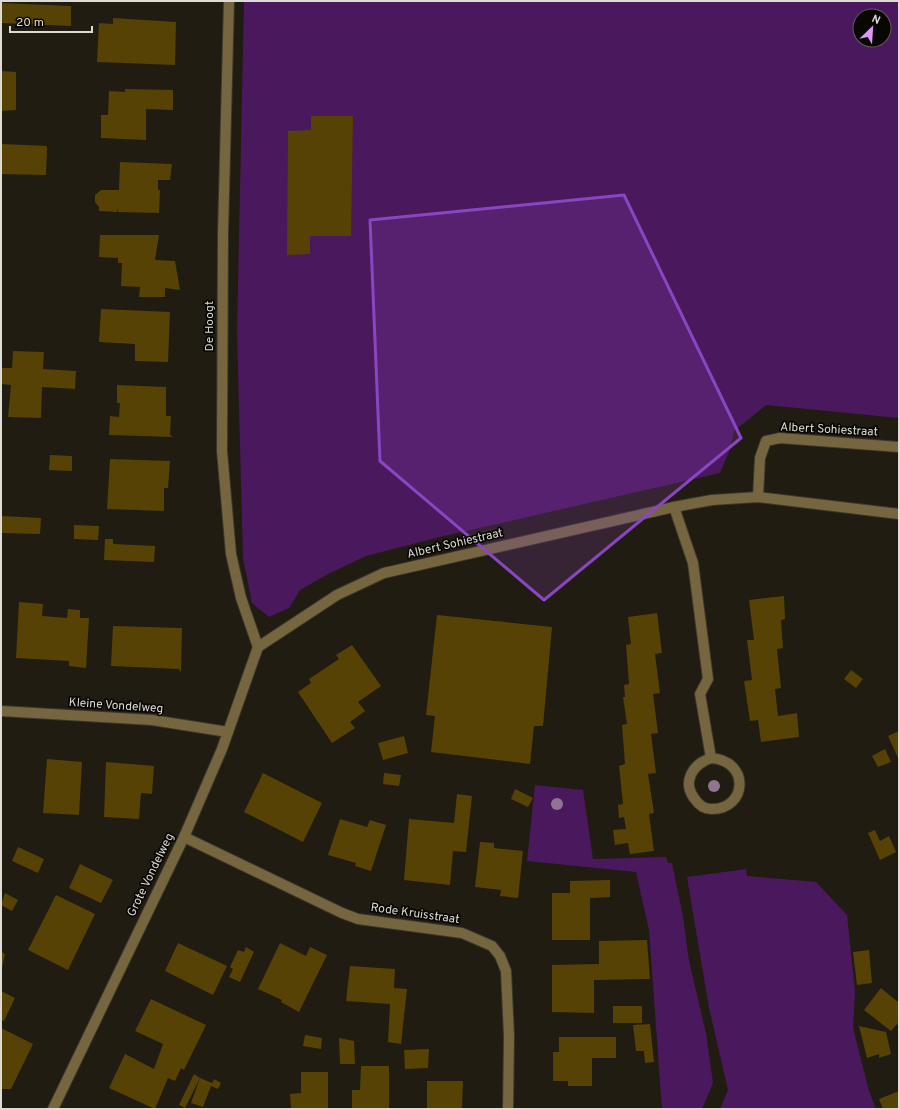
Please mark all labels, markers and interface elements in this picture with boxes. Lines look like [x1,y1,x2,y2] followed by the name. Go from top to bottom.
[10,8,92,34] scale bar
[852,8,892,48] north arrow
[869,12,882,28] text: N
[16,15,44,31] text: 20 m
[202,301,218,351] street label: De Hoogt
[780,419,878,441] street label: Albert Sohiestraat
[406,525,504,563] street label: Albert Sohiestraat
[68,695,164,717] street label: Kleine Vondelweg
[124,831,178,919] street label: Grote Vondelweg
[370,900,460,928] street label: Rode Kruisstraat

